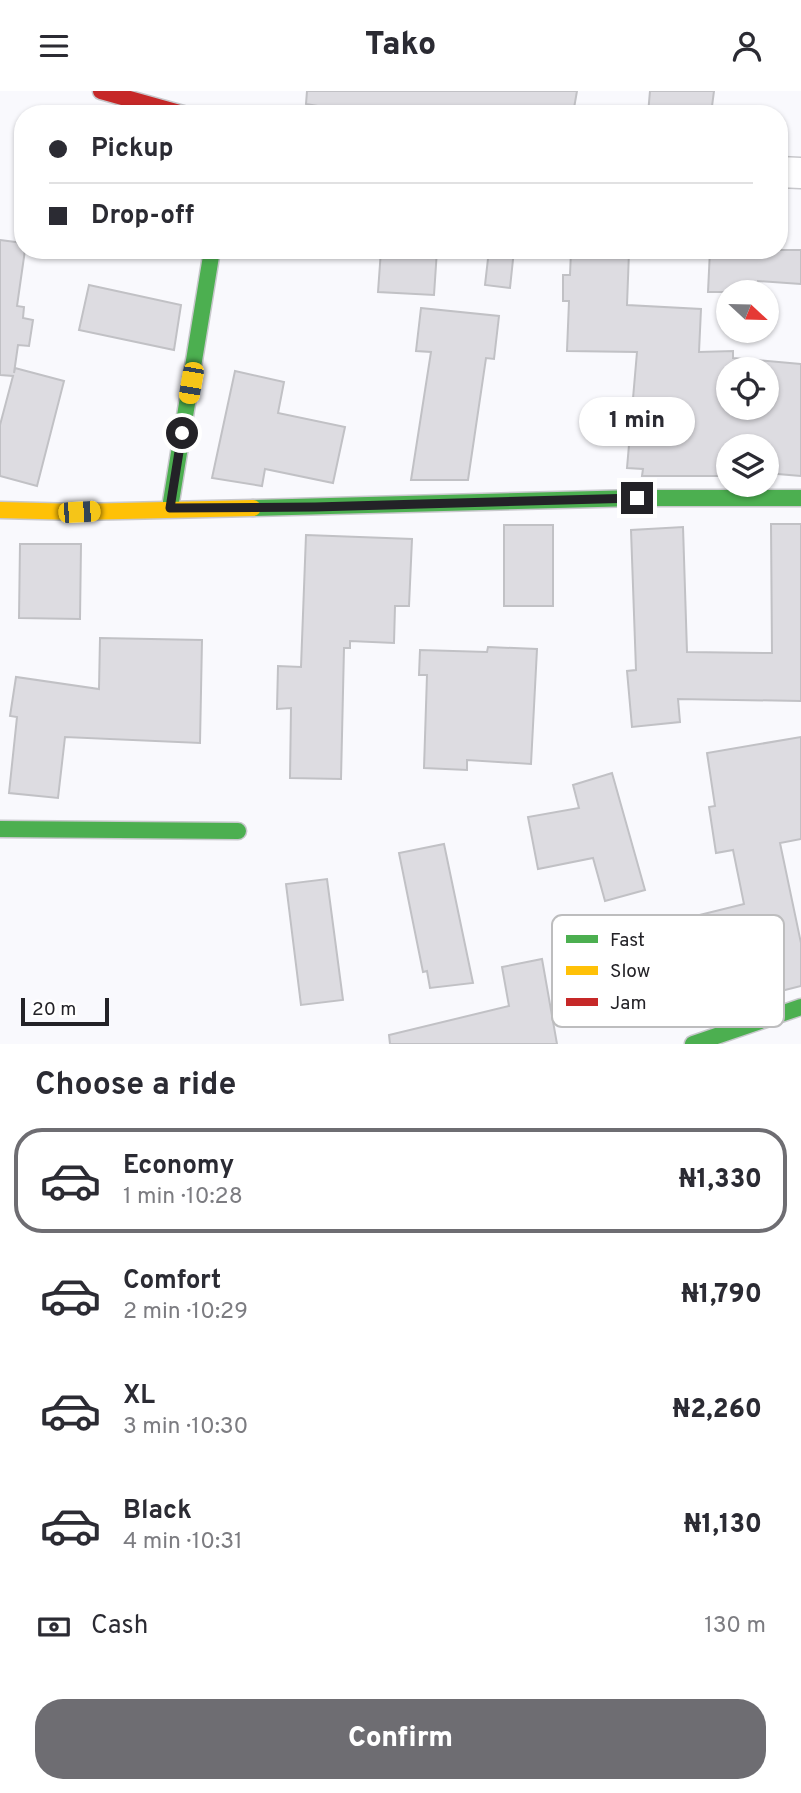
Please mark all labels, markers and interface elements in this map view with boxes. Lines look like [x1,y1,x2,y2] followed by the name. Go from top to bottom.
[365,26,436,66] text: Tako
[35,27,73,65] icon: menu
[728,27,766,65] icon: person
[91,133,174,166] text: Pickup
[91,200,194,233] text: Drop-off
[716,280,779,343] north arrow
[716,280,779,497] map controls
[716,357,779,420] button: locate
[178,360,205,406] car
[579,397,695,445] callout: 1 min
[609,407,665,436] text: 1 min
[166,417,198,449] route start
[716,434,779,497] button: layers
[621,482,653,514] route end
[58,500,101,524] car
[552,915,784,1027] legend
[610,929,645,953] text: Fast
[610,960,650,984] text: Slow
[610,992,647,1016] text: Jam
[21,995,108,1027] scale bar
[32,998,76,1022] text: 20 m
[35,1066,236,1106] text: Choose a ride
[39,1149,102,1212] icon: car
[123,1150,234,1183] text: Economy
[679,1164,762,1197] text: ₦1,330
[123,1183,243,1212] text: 1 min · 10:28
[39,1264,102,1327] icon: car
[123,1265,221,1298] text: Comfort
[681,1279,762,1312] text: ₦1,790
[123,1298,248,1327] text: 2 min · 10:29
[39,1379,102,1442] icon: car
[123,1380,155,1413] text: XL
[673,1394,762,1427] text: ₦2,260
[123,1413,248,1442] text: 3 min · 10:30
[39,1494,102,1557] icon: car
[123,1495,192,1528] text: Black
[684,1509,762,1542] text: ₦1,130
[123,1528,243,1557] text: 4 min · 10:31
[35,1608,73,1646] icon: cash
[91,1610,148,1643] text: Cash
[704,1612,766,1641] text: 130 m
[35,1699,766,1779] button: Confirm

